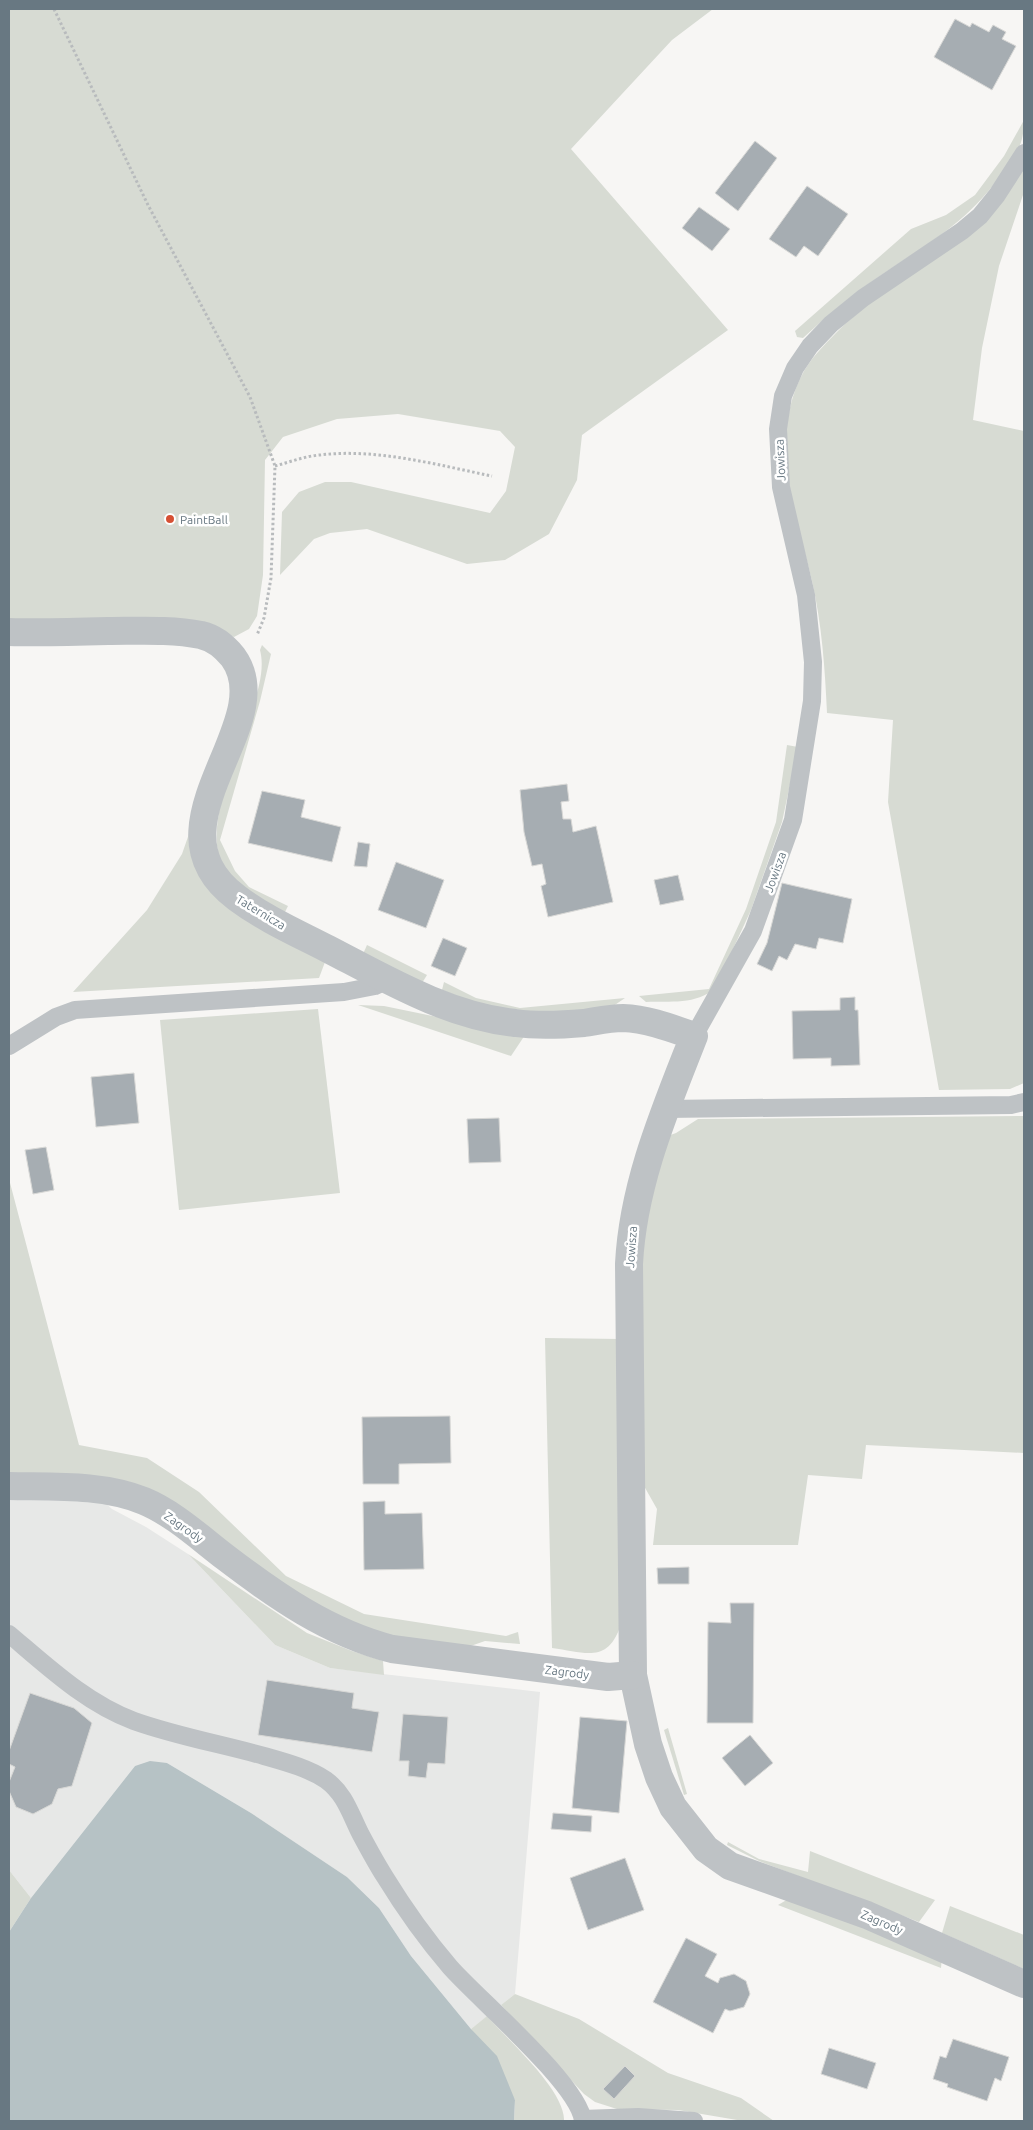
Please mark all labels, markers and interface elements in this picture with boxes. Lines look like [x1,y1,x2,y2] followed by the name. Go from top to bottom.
[772,439,788,481] street label: Jowisza
[164,513,176,525] marker: PaintBall
[180,513,228,526] place label: PaintBall
[762,850,788,894] street label: Jowisza
[234,892,288,932] street label: Taternicza
[623,1226,639,1268] street label: Jowisza
[162,1509,206,1545] street label: Zagrody
[544,1663,590,1681] street label: Zagrody
[859,1907,905,1937] street label: Zagrody

